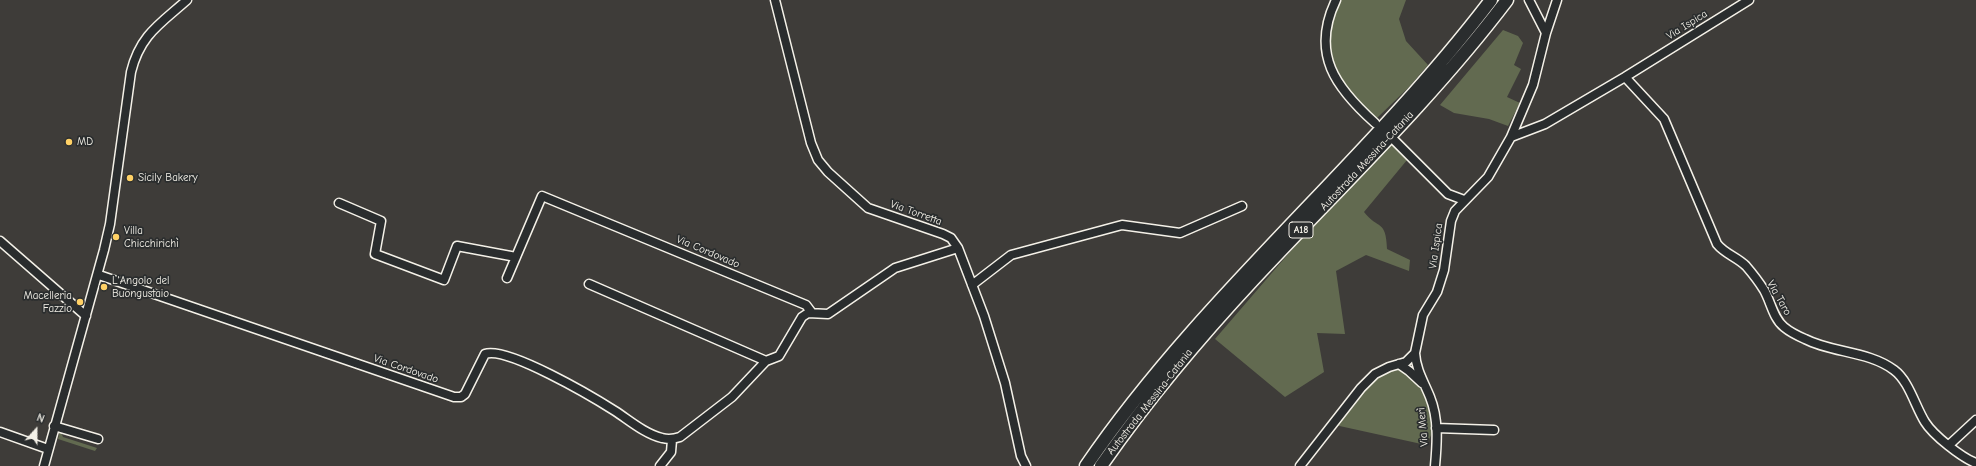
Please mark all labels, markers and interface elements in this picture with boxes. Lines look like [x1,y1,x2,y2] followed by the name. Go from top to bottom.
[1664,7,1710,43] street label: Via Ispica
[1317,109,1417,213] street label: Autostrada Messina-Catania
[77,135,93,149] place label: MD
[64,137,74,147] marker: MD
[138,171,198,185] place label: Sicily Bakery
[125,173,135,183] marker: Sicily Bakery
[888,198,944,228] street label: Via Torretta
[1289,222,1313,238] road number: A18
[1426,222,1446,270] street label: Via Ispica
[124,224,179,250] place label: Villa Chicchirichì
[111,232,121,242] marker: Villa Chicchirichì
[674,233,742,271] street label: Via Cordovado
[112,274,169,300] place label: L'Angolo del Buongustaio
[1764,278,1794,318] street label: Via Taro
[99,282,109,292] marker: L'Angolo del Buongustaio
[23,289,72,315] place label: Macelleria Fazzio
[75,297,85,307] marker: Macelleria Fazzio
[1104,346,1196,458] street label: Autostrada Messina-Catania
[372,352,440,386] street label: Via Cordovado
[1415,407,1431,447] street label: Via Merì
[16,410,56,450] north arrow
[35,411,46,426] text: N

